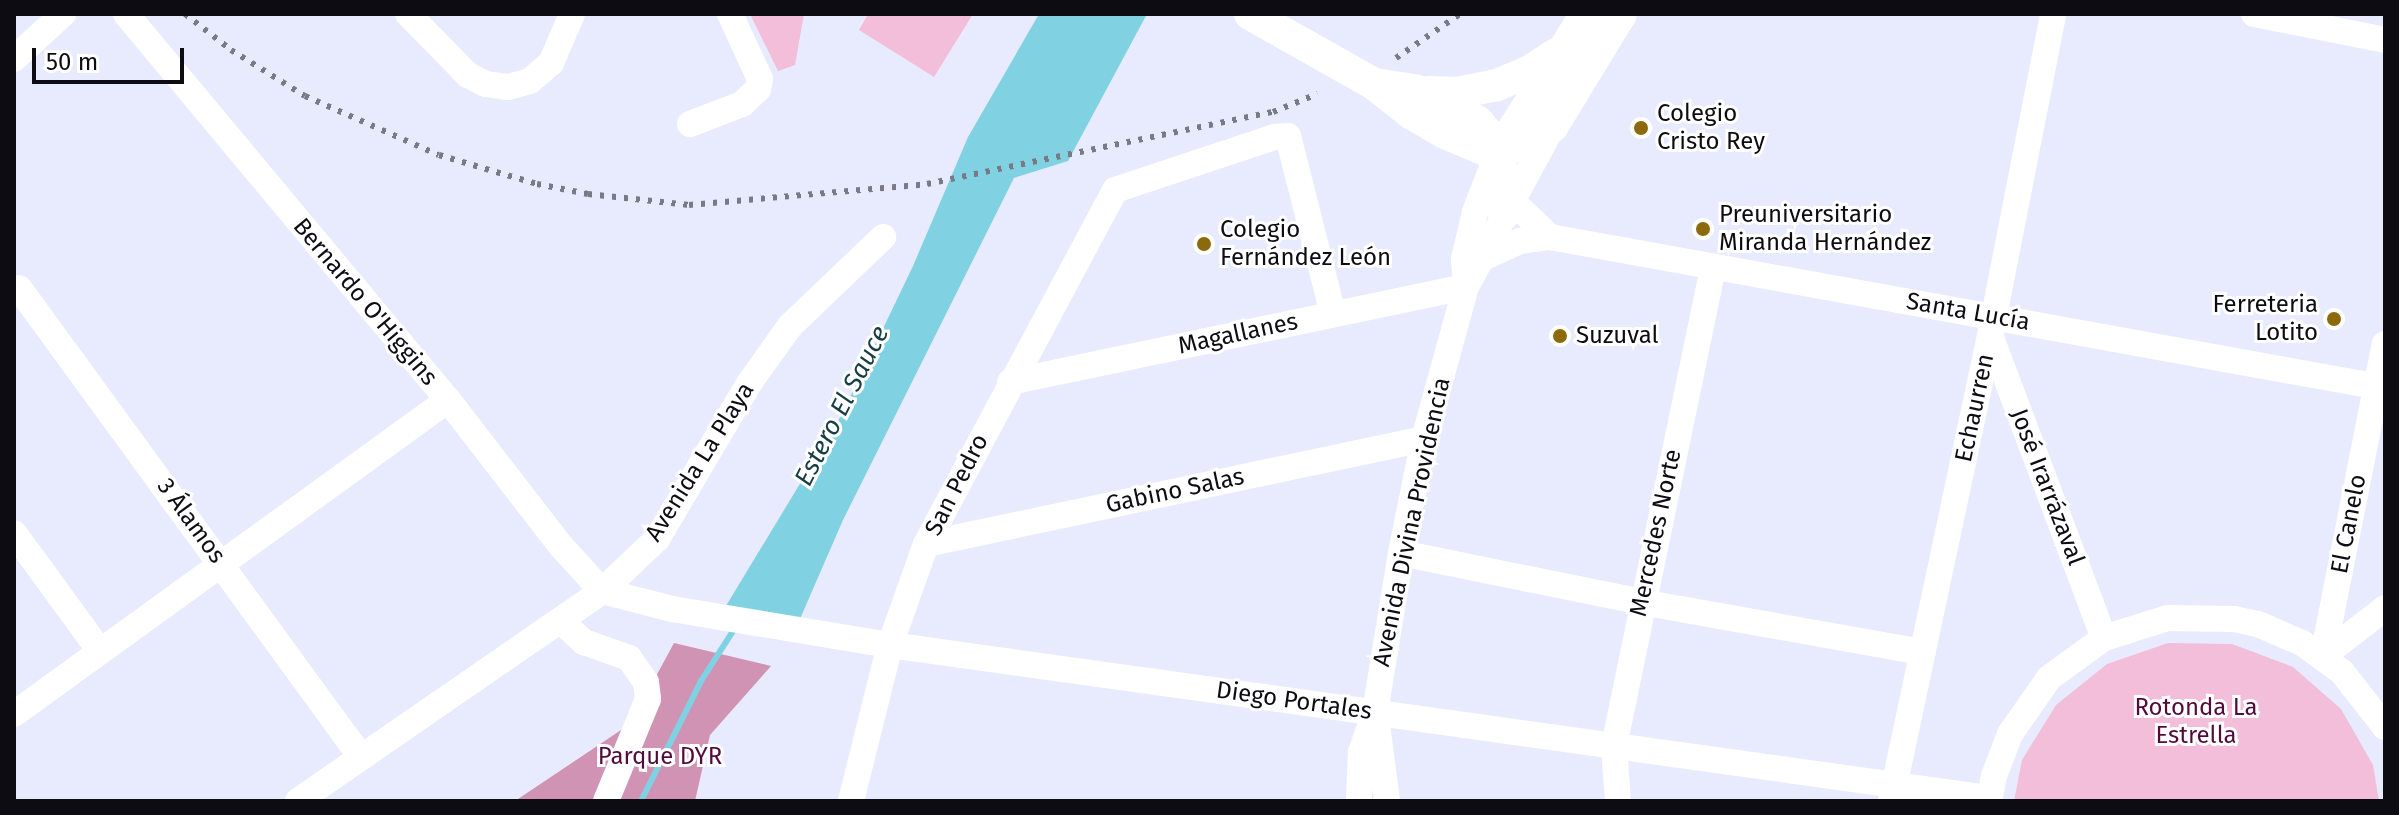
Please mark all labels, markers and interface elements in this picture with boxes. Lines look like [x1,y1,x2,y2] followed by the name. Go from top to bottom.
[36,32,188,82] scale bar
[46,48,98,76] text: 50 m
[1657,100,1765,156] place label: Colegio Cristo Rey
[1632,119,1650,137] marker: Colegio Cristo Rey
[1719,201,1931,257] place label: Preuniversitario Miranda Hernández
[287,213,443,391] street label: Bernardo O'Higgins
[1220,216,1391,272] place label: Colegio Fernández León
[1694,220,1712,238] marker: Preuniversitario Miranda Hernández
[1195,235,1213,253] marker: Colegio Fernández León
[1904,287,2032,337] street label: Santa Lucía
[2213,291,2318,347] place label: Ferreteria Lotito
[1175,307,1301,361] street label: Magallanes
[2325,310,2343,328] marker: Ferreteria Lotito
[788,321,896,491] water label: Estero El Sauce
[1576,322,1659,350] place label: Suzuval
[1551,327,1569,345] marker: Suzuval
[1949,351,2001,465] street label: Echaurren
[1367,375,1457,669] street label: Avenida Divina Providencia
[640,377,760,547] street label: Avenida La Playa
[2004,405,2090,569] street label: José Irarrázaval
[919,430,995,540] street label: San Pedro
[1624,447,1688,619] street label: Mercedes Norte
[1103,462,1247,520] street label: Gabino Salas
[2325,472,2373,576] street label: El Canelo
[151,473,231,569] street label: 3 Álamos
[1214,676,1374,726] street label: Diego Portales
[2134,694,2258,750] park label: Rotonda La Estrella
[598,743,722,771] park label: Parque DYR

